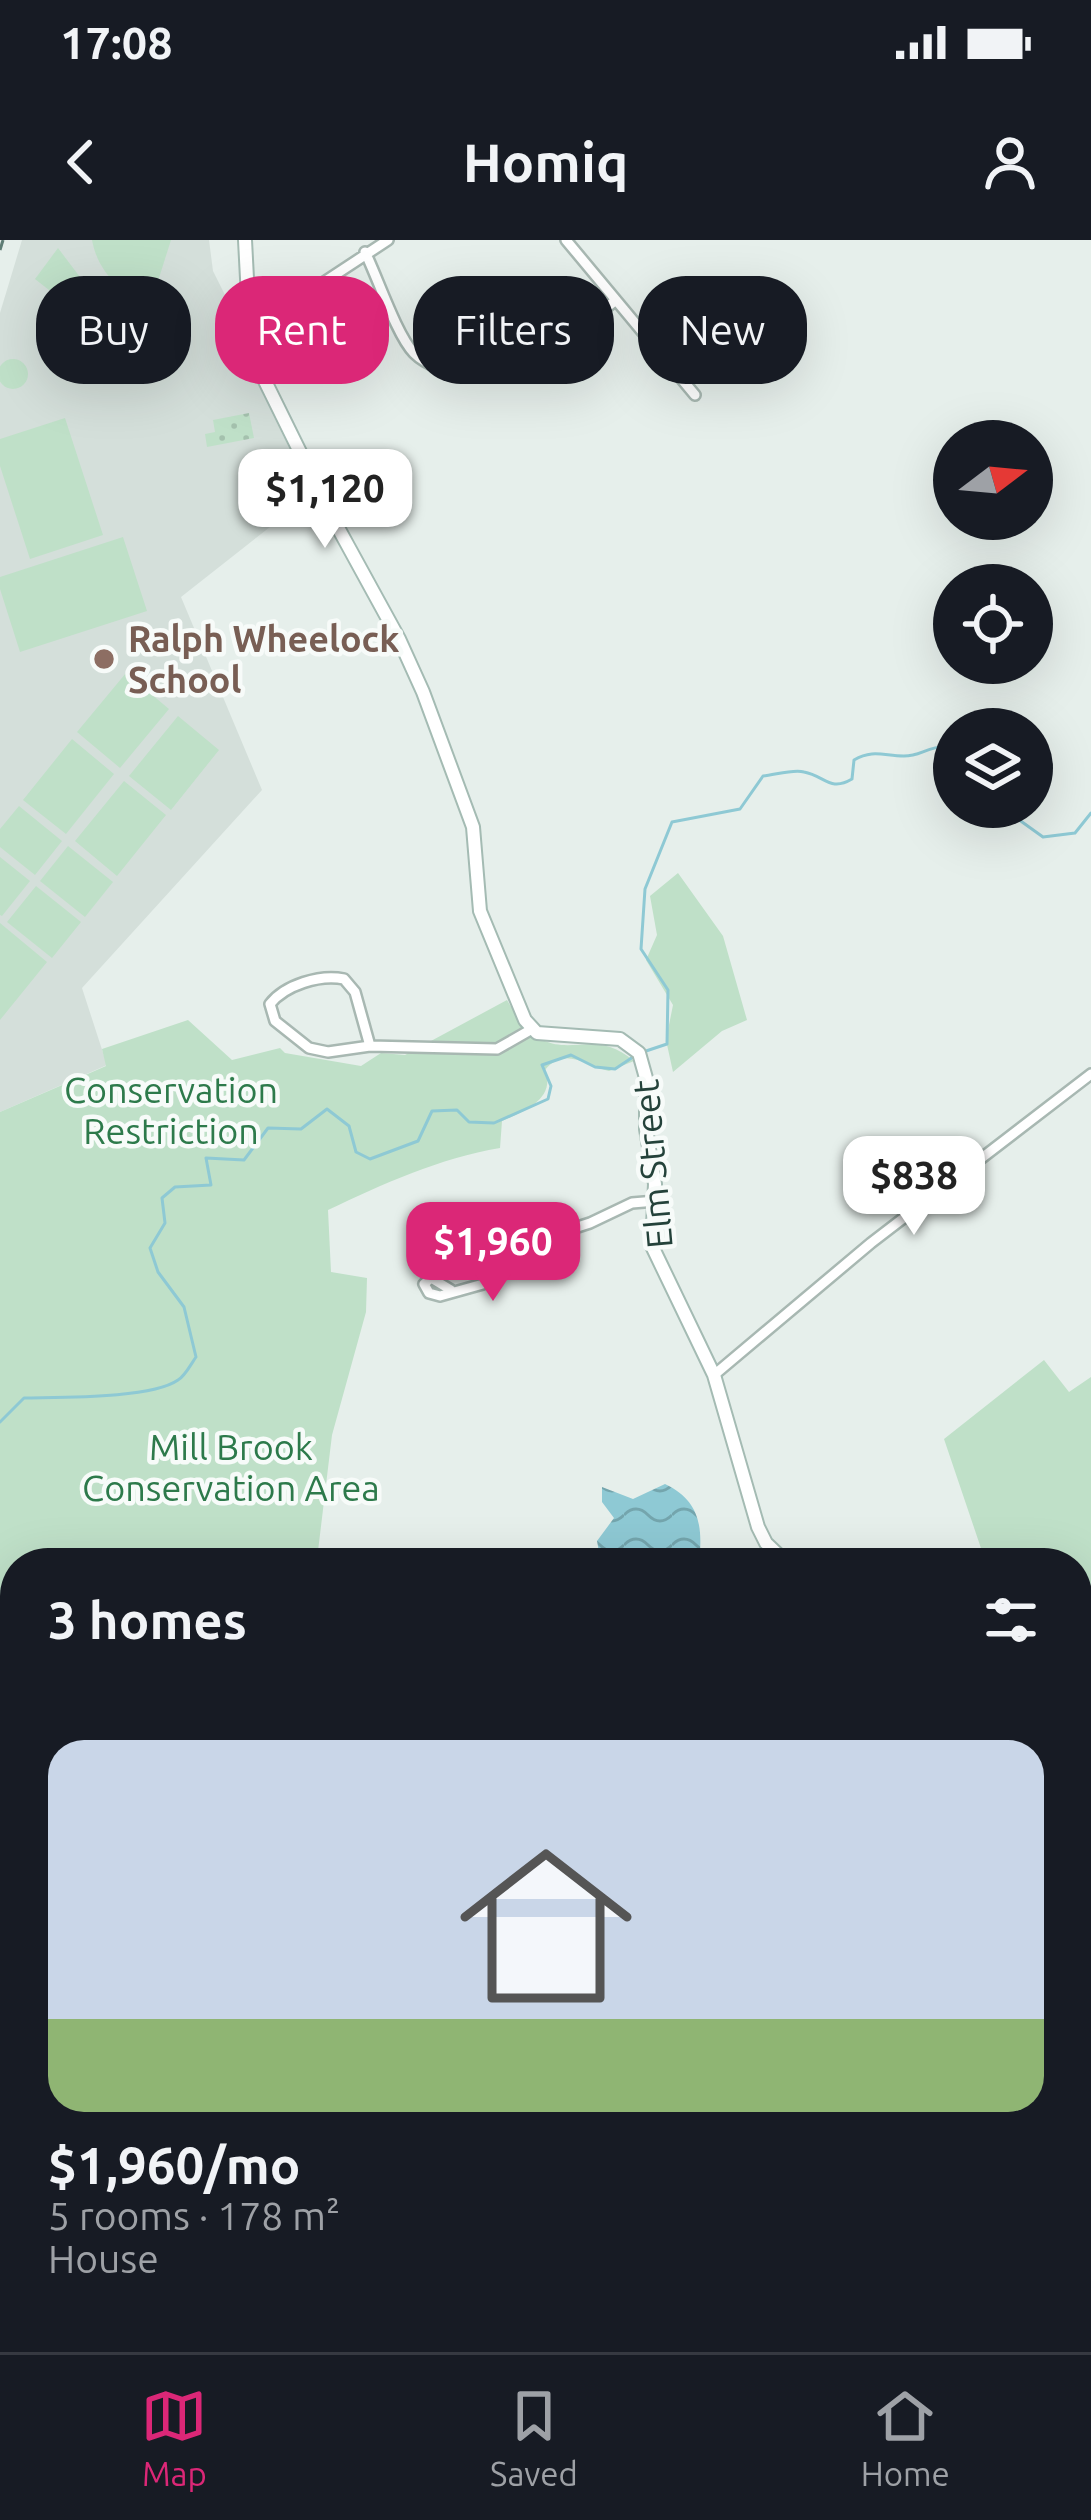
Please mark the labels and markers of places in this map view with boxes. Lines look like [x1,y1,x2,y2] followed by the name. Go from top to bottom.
[227,449,423,551] pin: $1,120
[128,618,399,700] place label: Ralph Wheelock School
[91,646,117,672] marker: Ralph Wheelock School
[843,1136,985,1238] pin: $838
[395,1202,591,1304] pin: $1,960

